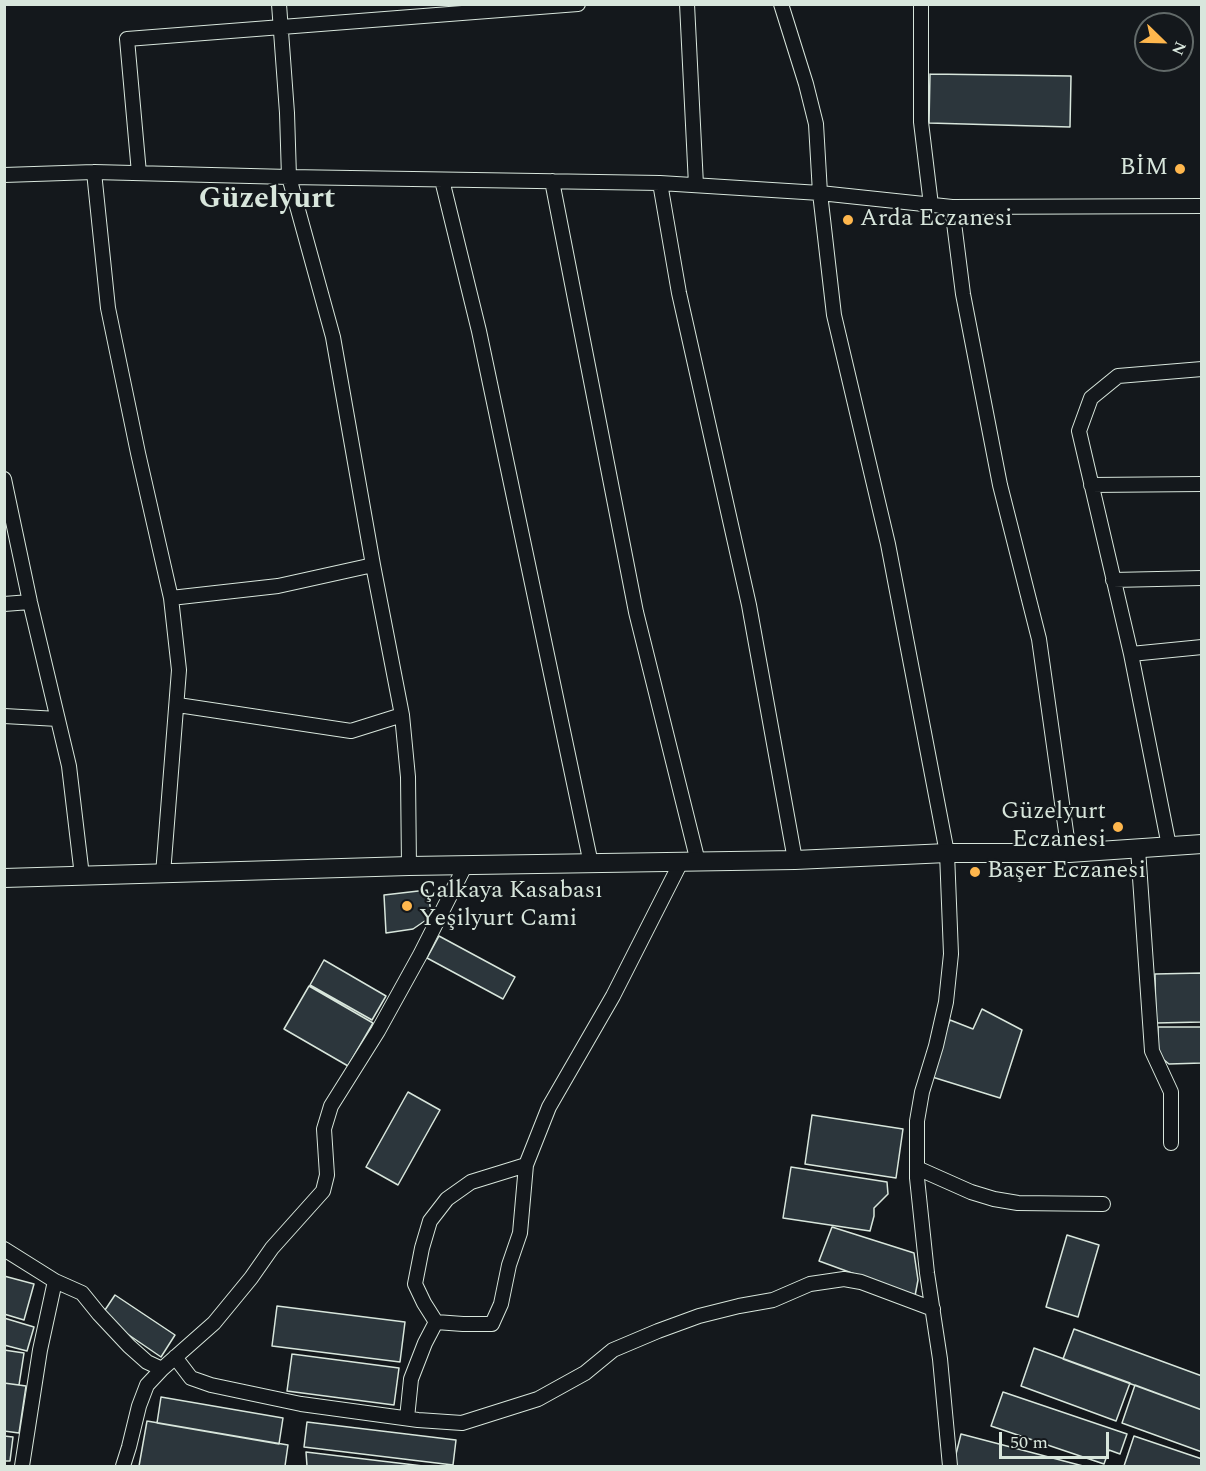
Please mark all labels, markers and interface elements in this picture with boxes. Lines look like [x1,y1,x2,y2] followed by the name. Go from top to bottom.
[1134,12,1194,72] north arrow
[1165,38,1192,59] text: N
[1120,155,1168,183] place label: BİM
[1173,162,1187,176] marker: BİM
[199,183,335,219] district label: Güzelyurt
[860,206,1013,234] place label: Arda Eczanesi
[841,213,855,227] marker: Arda Eczanesi
[1001,799,1106,855] place label: Güzelyurt Eczanesi
[1111,820,1125,834] marker: Güzelyurt Eczanesi
[987,858,1146,886] place label: Başer Eczanesi
[968,865,982,879] marker: Başer Eczanesi
[419,878,603,934] place label: Çalkaya Kasabası Yeşilyurt Cami
[400,899,414,913] marker: Çalkaya Kasabası Yeşilyurt Cami
[1002,1420,1112,1458] scale bar
[1010,1429,1048,1456] text: 50 m

